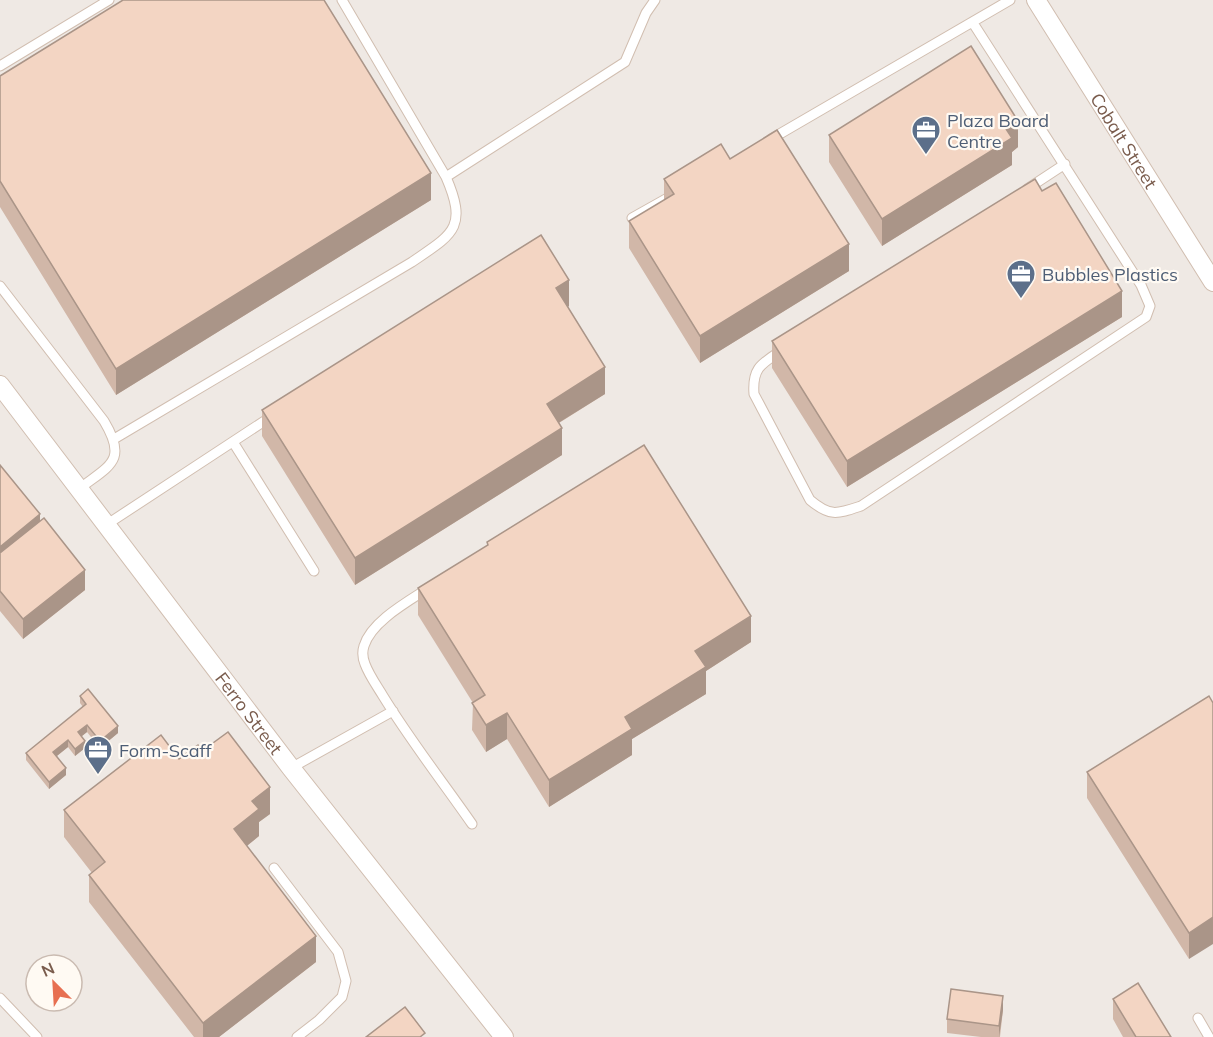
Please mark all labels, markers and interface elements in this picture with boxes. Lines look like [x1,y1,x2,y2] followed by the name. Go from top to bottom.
[1086,88,1163,193] street label: Cobalt Street
[947,109,1049,153] place label: Plaza Board Centre
[910,114,942,156] office icon: Plaza Board Centre
[1005,258,1037,300] office icon: Bubbles Plastics
[1042,263,1178,286] place label: Bubbles Plastics
[211,667,288,759] street label: Ferro Street
[82,734,114,776] office icon: Form-Scaff
[119,739,212,762] place label: Form-Scaff
[24,953,84,1013] north arrow
[38,958,57,981] text: N

